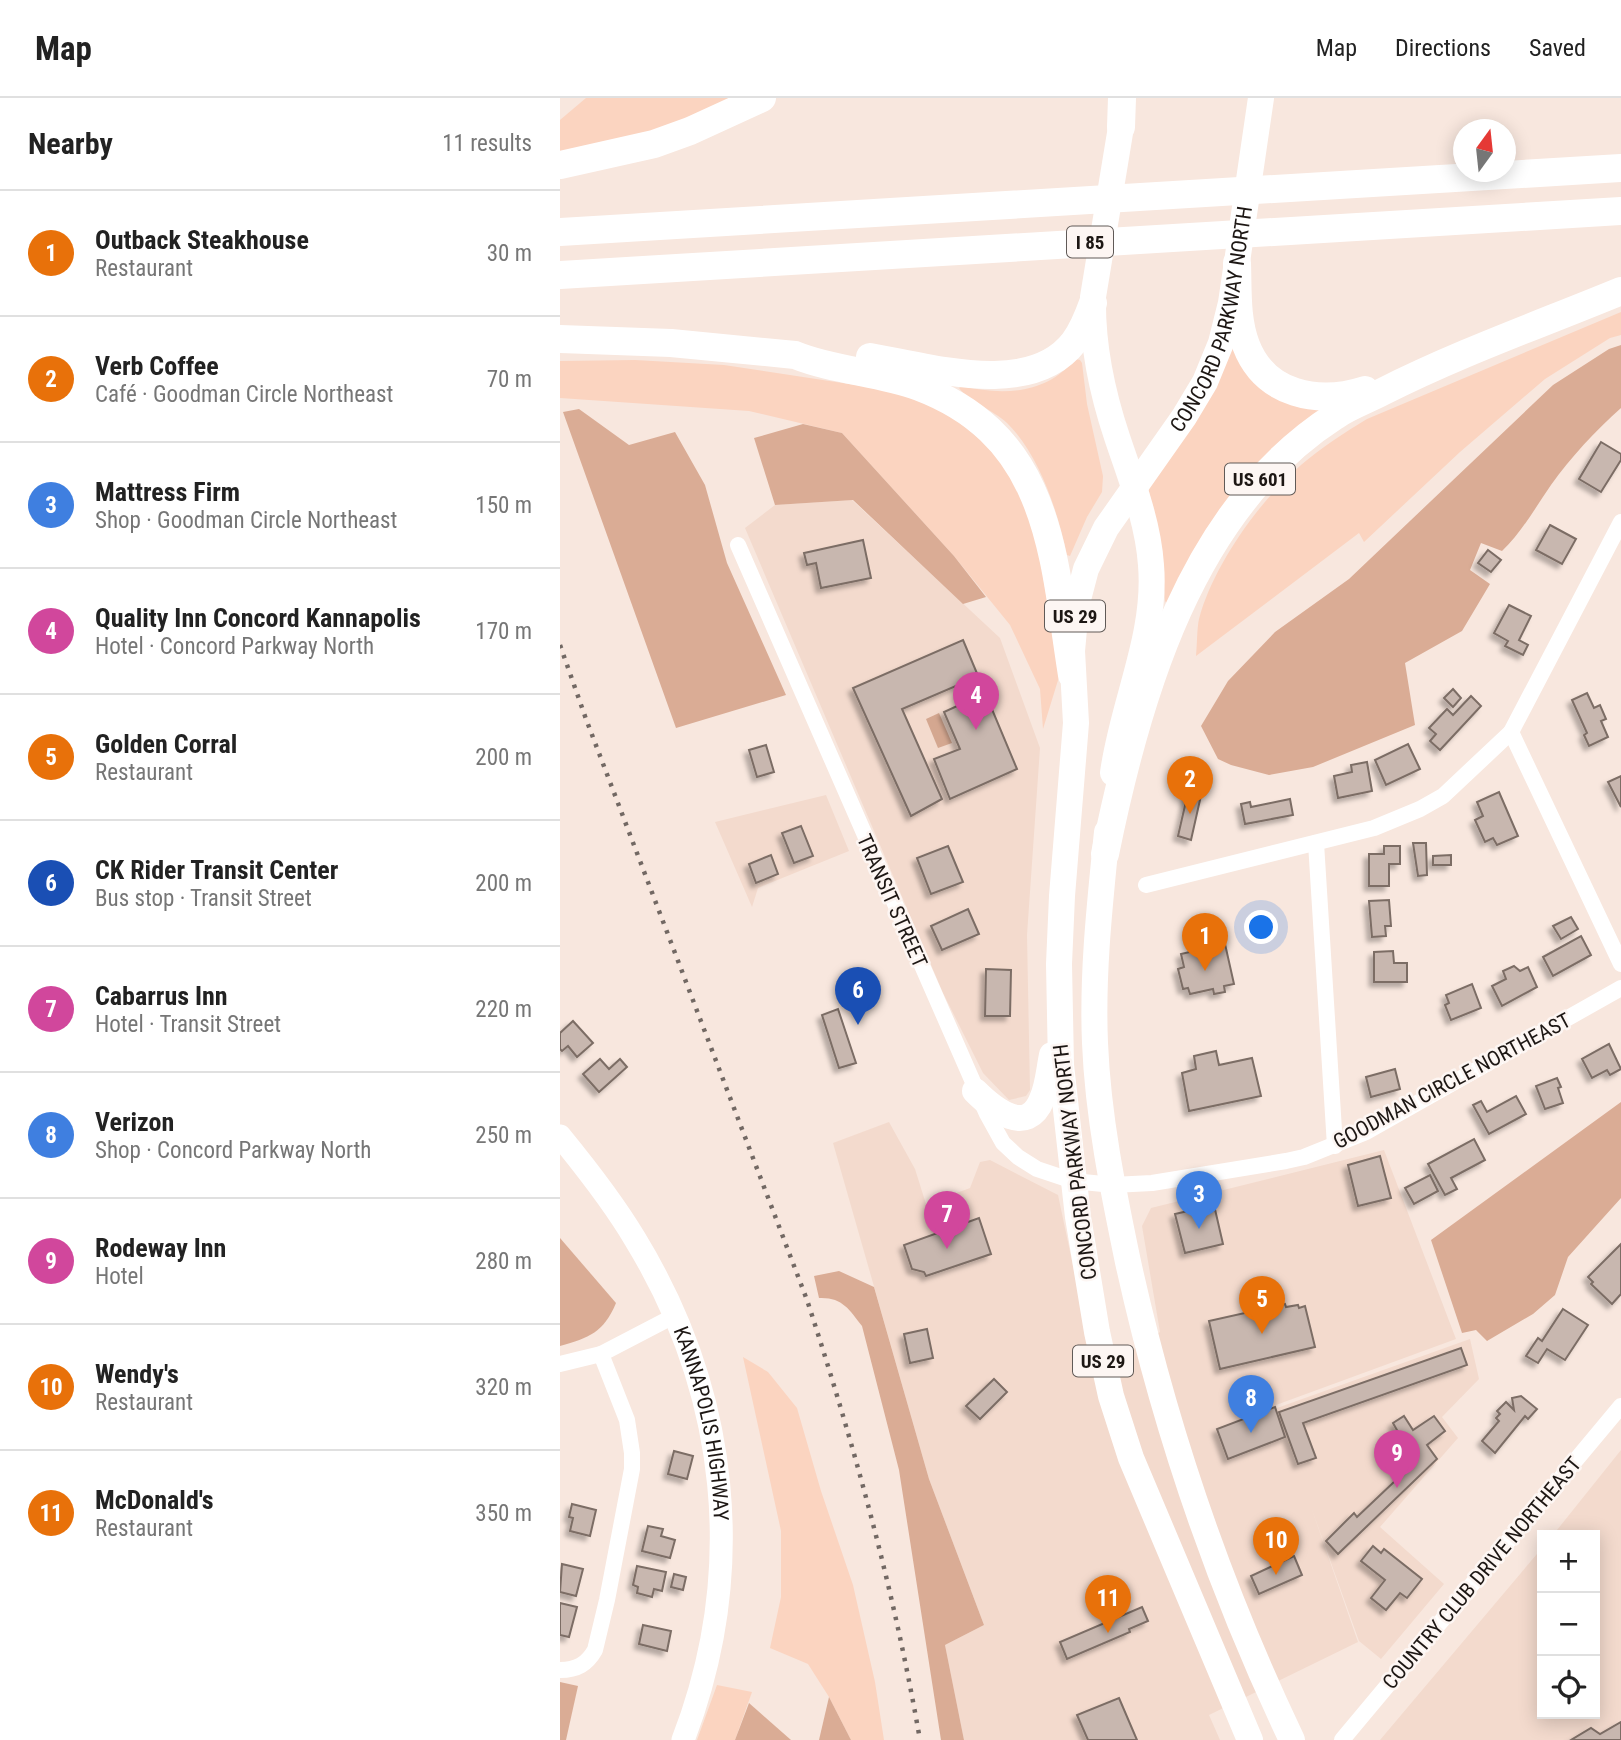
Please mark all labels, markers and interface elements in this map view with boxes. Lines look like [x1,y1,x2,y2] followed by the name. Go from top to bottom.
[35,29,92,68] text: Map
[1316,34,1357,62] text: Map
[1395,34,1491,62] text: Directions
[1529,34,1586,62] text: Saved
[1453,119,1516,182] north arrow
[28,126,113,161] text: Nearby
[442,130,532,157] text: 11 results
[1165,204,1257,437] street label: CONCORD PARKWAY NORTH
[95,225,309,255] text: Outback Steakhouse
[1067,226,1113,258] road number: I 85
[45,240,57,267] text: 1
[487,240,532,267] text: 30 m
[95,255,193,282] text: Restaurant
[95,351,219,381] text: Verb Coffee
[45,366,57,393] text: 2
[487,366,532,393] text: 70 m
[95,381,393,408] text: Café · Goodman Circle Northeast
[1225,464,1295,494] road number: US 601
[95,477,240,507] text: Mattress Firm
[45,492,57,519] text: 3
[475,492,532,519] text: 150 m
[95,507,397,534] text: Shop · Goodman Circle Northeast
[1045,601,1105,632] road number: US 29
[95,603,421,633] text: Quality Inn Concord Kannapolis
[45,618,57,645] text: 4
[475,618,532,645] text: 170 m
[95,633,374,660] text: Hotel · Concord Parkway North
[953,672,999,730] pin: 4
[95,729,237,759] text: Golden Corral
[45,744,57,771] text: 5
[475,744,532,771] text: 200 m
[1167,756,1213,814] pin: 2
[95,759,193,786] text: Restaurant
[852,831,932,971] street label: TRANSIT STREET
[95,855,338,885] text: CK Rider Transit Center
[45,870,57,897] text: 6
[475,870,532,897] text: 200 m
[95,885,312,912] text: Bus stop · Transit Street
[1244,910,1278,944] your location
[1182,913,1228,971] pin: 1
[835,967,881,1025] pin: 6
[95,981,228,1011] text: Cabarrus Inn
[45,996,57,1023] text: 7
[475,996,532,1023] text: 220 m
[1329,1008,1575,1154] street label: GOODMAN CIRCLE NORTHEAST
[95,1011,281,1038] text: Hotel · Transit Street
[1049,1043,1101,1281] street label: CONCORD PARKWAY NORTH
[95,1107,174,1137] text: Verizon
[45,1122,57,1149] text: 8
[475,1122,532,1149] text: 250 m
[95,1137,371,1164] text: Shop · Concord Parkway North
[1176,1171,1222,1229] pin: 3
[924,1191,970,1249] pin: 7
[95,1233,226,1263] text: Rodeway Inn
[45,1248,57,1275] text: 9
[475,1248,532,1275] text: 280 m
[95,1263,144,1290] text: Hotel
[1239,1276,1285,1334] pin: 5
[669,1323,733,1521] street label: KANNAPOLIS HIGHWAY
[1073,1345,1133,1376] road number: US 29
[95,1359,179,1389] text: Wendy's
[39,1374,63,1401] text: 10
[475,1374,532,1401] text: 320 m
[1228,1375,1274,1433] pin: 8
[95,1389,193,1416] text: Restaurant
[1374,1430,1420,1488] pin: 9
[1378,1452,1586,1694] street label: COUNTRY CLUB DRIVE NORTHEAST
[95,1485,214,1515] text: McDonald's
[39,1500,63,1527] text: 11
[475,1500,532,1527] text: 350 m
[95,1515,193,1542] text: Restaurant
[1253,1517,1299,1575] pin: 10
[1537,1530,1600,1719] map controls
[1537,1530,1600,1593] button: +
[1085,1575,1131,1633] pin: 11
[1537,1593,1600,1656] button: −
[1537,1656,1600,1719] button: locate

